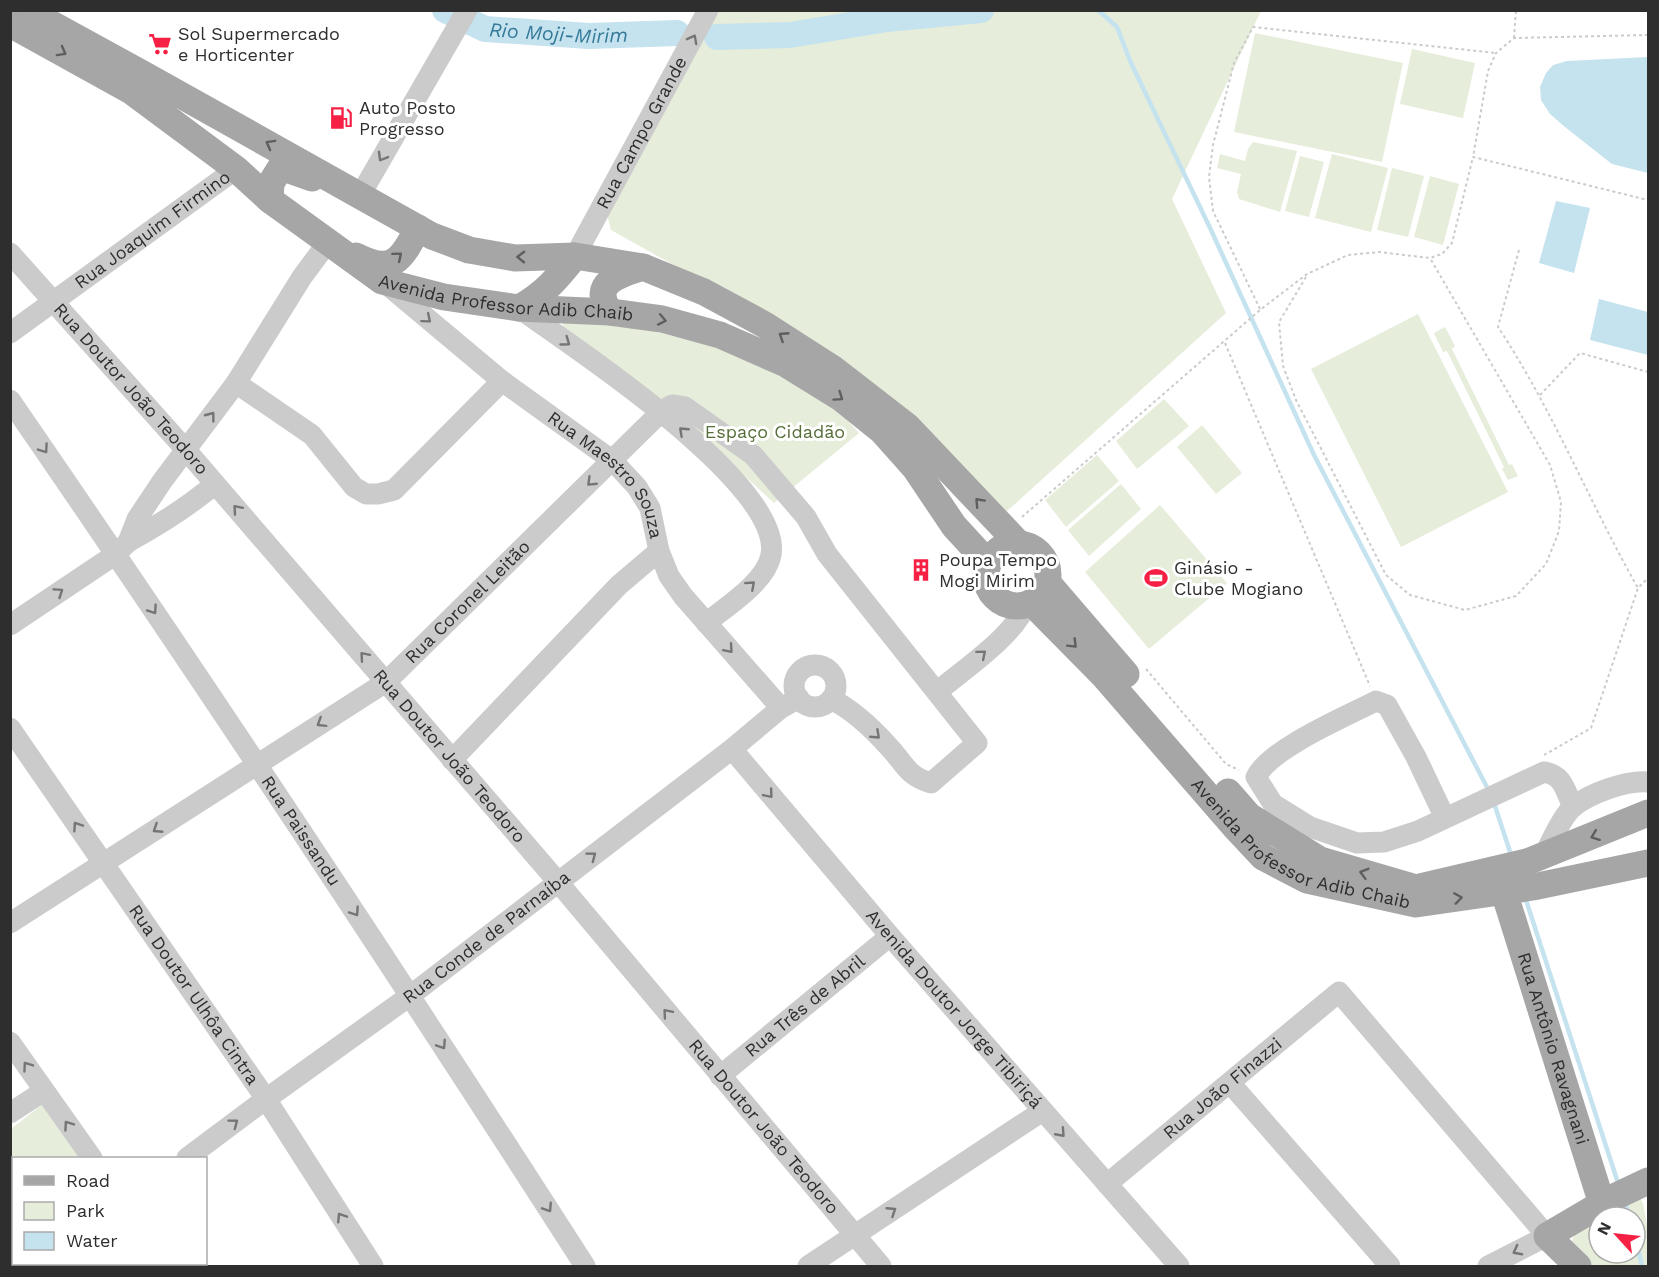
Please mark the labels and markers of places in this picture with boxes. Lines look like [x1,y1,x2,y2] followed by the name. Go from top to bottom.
[178,23,340,65] place label: Sol Supermercado e Horticenter
[147,31,173,57] supermarket icon: Sol Supermercado e Horticenter
[359,97,456,139] place label: Auto Posto Progresso
[328,105,354,131] fuel station icon: Auto Posto Progresso
[939,549,1057,591] place label: Poupa Tempo Mogi Mirim
[908,557,934,583] building icon: Poupa Tempo Mogi Mirim
[1174,557,1303,599] place label: Ginásio - Clube Mogiano
[1143,565,1169,591] sports icon: Ginásio - Clube Mogiano

